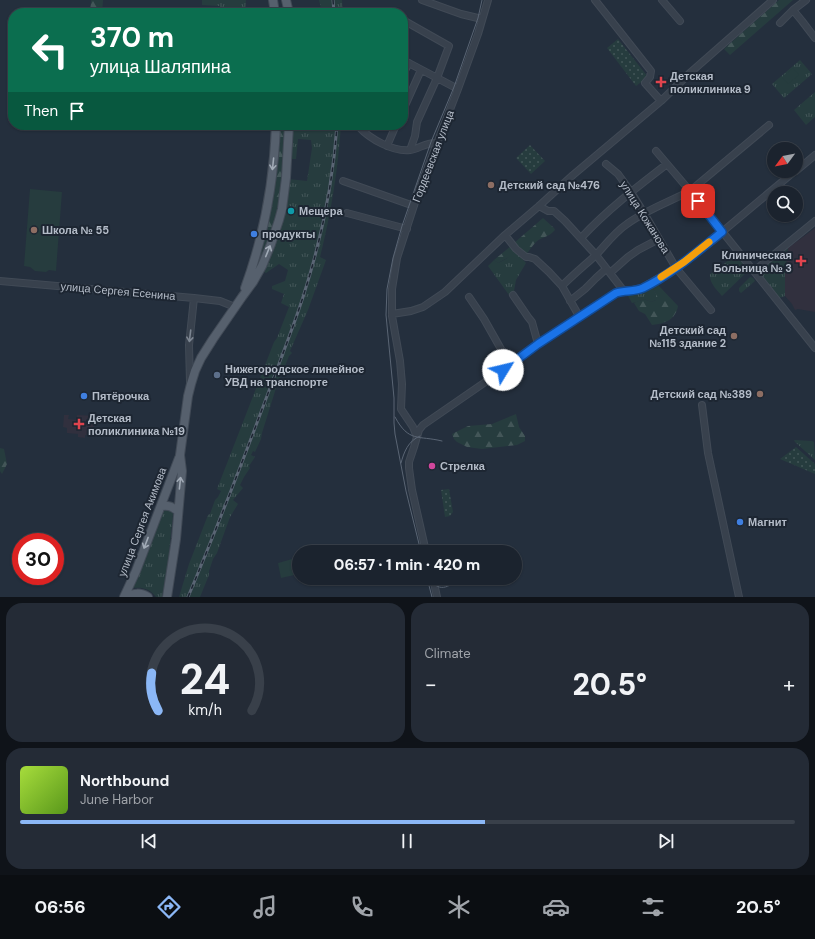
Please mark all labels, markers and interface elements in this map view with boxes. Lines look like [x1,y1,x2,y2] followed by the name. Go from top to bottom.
[90,19,174,56] text: 370 m
[24,24,76,76] icon: left
[90,55,231,79] text: улица Шаляпина
[670,69,751,96] place label: Детская поликлиника 9
[655,76,667,88] marker: Детская поликлиника 9
[66,100,88,122] icon: arrive
[24,101,58,121] text: Then
[409,107,457,204] street label: Гордеевская улица
[767,142,803,178] north arrow
[767,142,803,222] map controls
[269,157,277,170] one-way arrow
[499,178,600,192] place label: Детский сад №476
[617,178,673,257] street label: улица Кожанова
[486,180,496,190] marker: Детский сад №476
[681,184,715,218] pin
[767,186,803,222] button: search
[687,190,709,212] icon: arrive
[299,204,343,218] place label: Мещера
[286,206,296,216] marker: Мещера
[42,223,109,237] place label: Школа № 55
[29,225,39,235] marker: Школа № 55
[262,227,315,241] place label: продукты
[249,229,259,239] marker: продукты
[265,245,272,257] one-way arrow
[713,248,792,275] place label: Клиническая Больница № 3
[795,255,807,267] marker: Клиническая Больница № 3
[60,279,177,303] street label: улица Сергея Есенина
[649,323,726,350] place label: Детский сад №115 здание 2
[186,329,194,342] one-way arrow
[729,331,739,341] marker: Детский сад №115 здание 2
[482,349,524,391] position arrow
[225,362,364,389] place label: Нижегородское линейное УВД на транспорте
[212,370,222,380] marker: Нижегородское линейное УВД на транспорте
[651,387,752,401] place label: Детский сад №389
[92,389,150,403] place label: Пятёрочка
[755,389,765,399] marker: Детский сад №389
[79,391,89,401] marker: Пятёрочка
[88,411,185,438] place label: Детская поликлиника №19
[73,418,85,430] marker: Детская поликлиника №19
[440,459,486,473] place label: Стрелка
[427,461,437,471] marker: Стрелка
[115,465,170,579] street label: улица Сергея Акимова
[177,477,184,490] one-way arrow
[748,515,787,529] place label: Магнит
[735,517,745,527] marker: Магнит
[12,533,64,585] speed limit sign: 30
[142,536,150,548] one-way arrow
[334,555,480,575] text: 06:57 · 1 min · 420 m
[425,645,471,662] text: Climate
[180,652,231,706] text: 24
[572,665,647,704] text: 20.5°
[425,670,437,699] text: −
[783,670,795,699] text: +
[188,700,222,718] text: km/h
[80,771,169,791] text: Northbound
[80,791,154,808] text: June Harbor
[138,830,160,852] icon: previous
[396,830,418,852] icon: pause
[655,830,677,852] icon: next
[155,893,183,921] icon: directions
[251,893,279,921] icon: music
[348,893,376,921] icon: phone
[445,893,473,921] icon: climate
[542,893,570,921] icon: car
[639,893,667,921] icon: filters
[34,895,86,919] text: 06:56
[736,895,780,919] text: 20.5°

